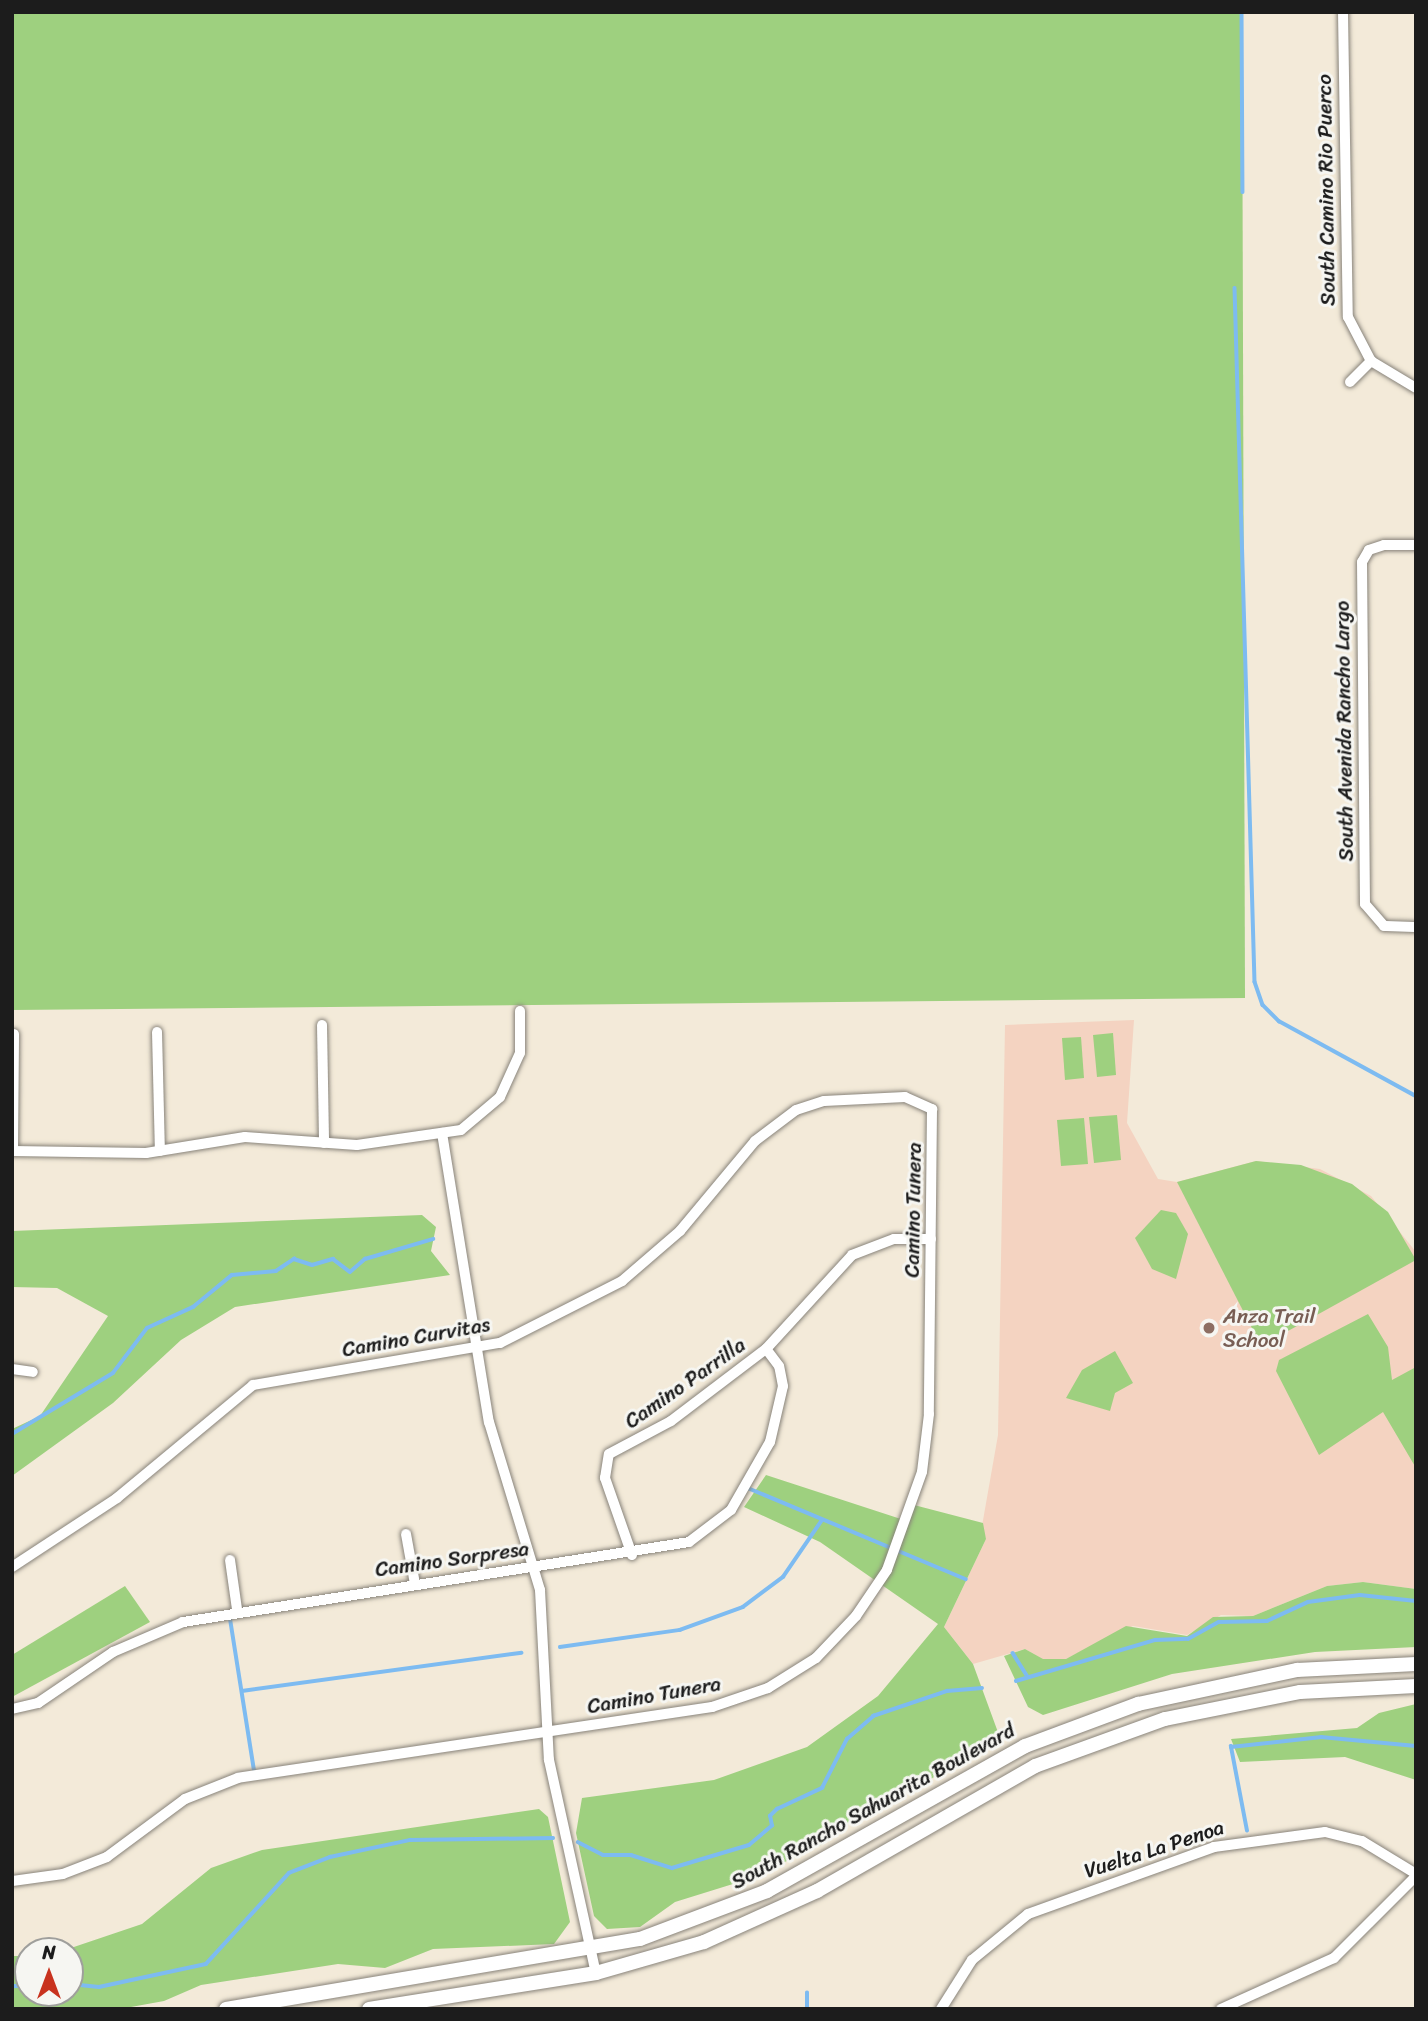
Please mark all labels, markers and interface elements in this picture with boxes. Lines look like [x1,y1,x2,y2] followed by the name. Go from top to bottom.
[1311,74,1341,306] street label: South Camino Rio Puerco
[1329,600,1359,862] street label: South Avenida Rancho Largo
[899,1142,927,1278] street label: Camino Tunera
[1223,1303,1315,1353] place label: Anza Trail School
[340,1312,492,1362] street label: Camino Curvitas
[1201,1320,1217,1336] marker: Anza Trail School
[620,1332,750,1434] street label: Camino Parrilla
[373,1536,531,1582] street label: Camino Sorpresa
[585,1671,723,1719] street label: Camino Tunera
[727,1717,1019,1895] street label: South Rancho Sahuarita Boulevard
[1081,1814,1227,1884] street label: Vuelta La Penoa
[42,1936,56,1969] text: N
[14,1937,84,2007] north arrow

